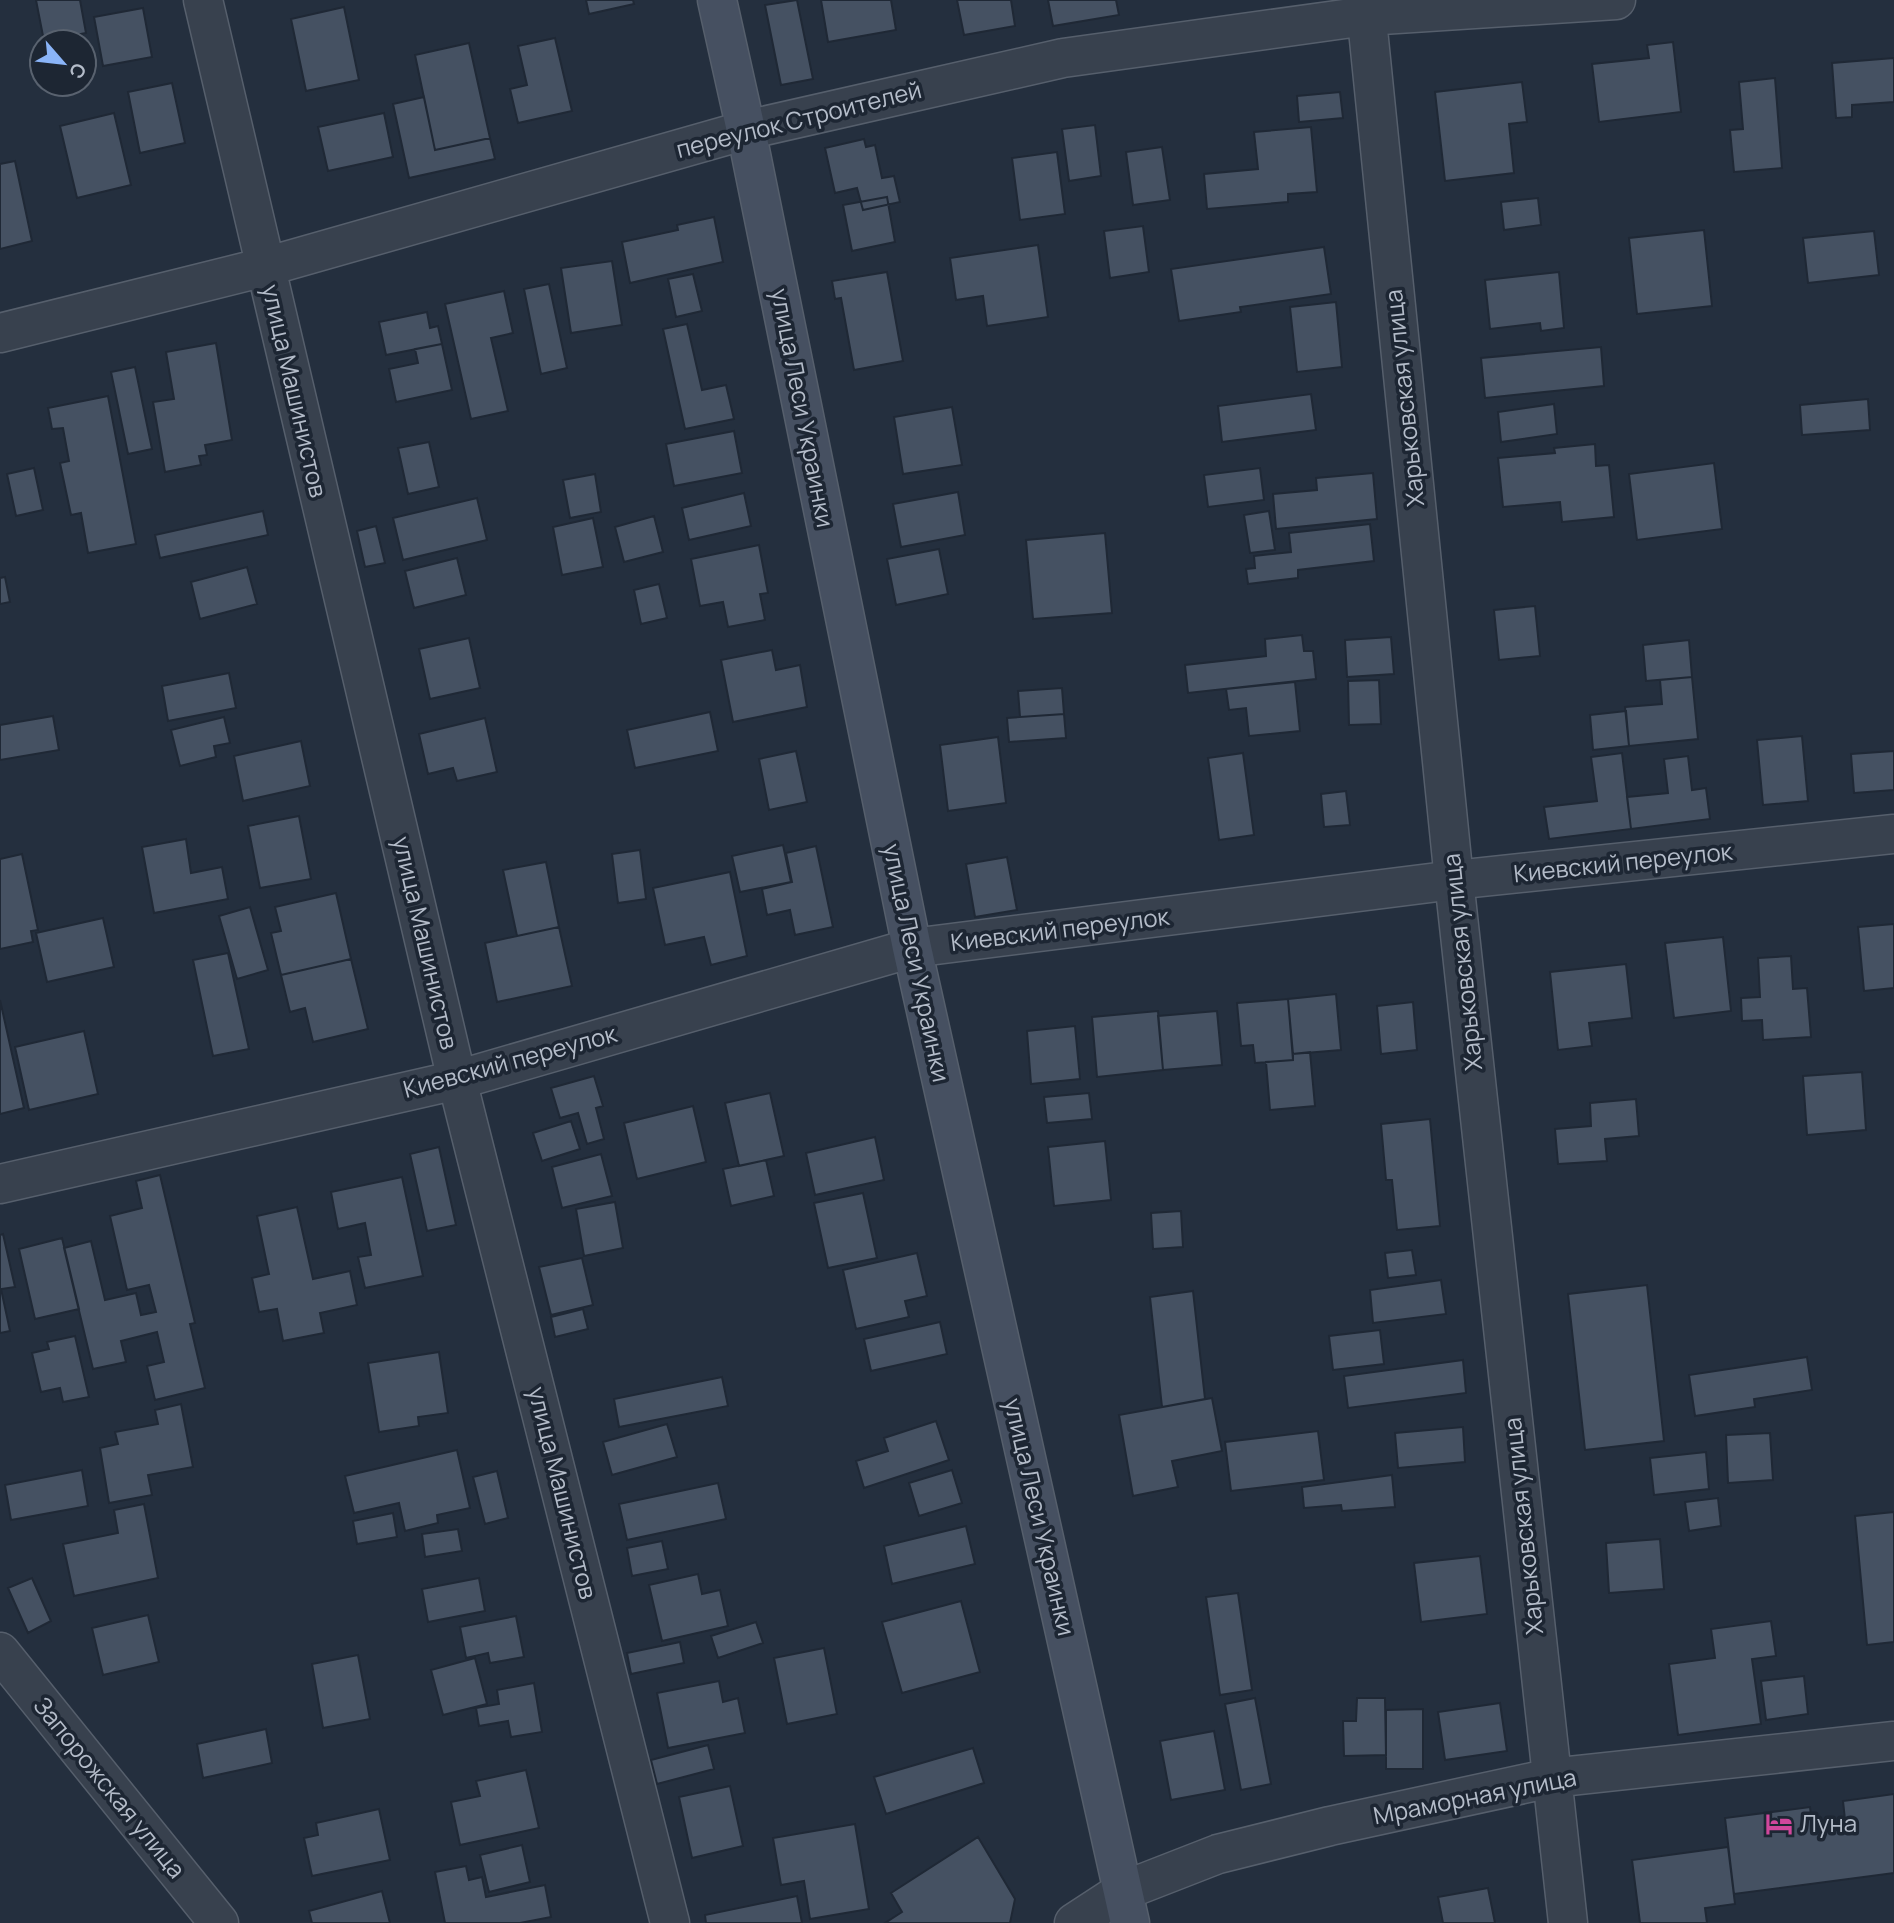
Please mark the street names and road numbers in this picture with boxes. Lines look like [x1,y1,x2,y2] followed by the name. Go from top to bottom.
[673,72,925,165] street label: переулок Строителей
[255,281,336,501] street label: улица Машинистов
[764,285,843,530] street label: улица Леси Украинки
[1376,288,1431,508] street label: Харьковская улица
[386,833,467,1053] street label: улица Машинистов
[1512,833,1735,889] street label: Киевский переулок
[876,840,959,1085] street label: улица Леси Украинки
[1434,852,1489,1072] street label: Харьковская улица
[949,899,1172,958] street label: Киевский переулок
[399,1016,621,1105] street label: Киевский переулок
[521,1383,606,1602] street label: улица Машинистов
[997,1395,1084,1639] street label: улица Леси Украинки
[1495,1416,1550,1636] street label: Харьковская улица
[27,1689,194,1885] street label: Запорожская улица
[1370,1760,1579,1831] street label: Мраморная улица

